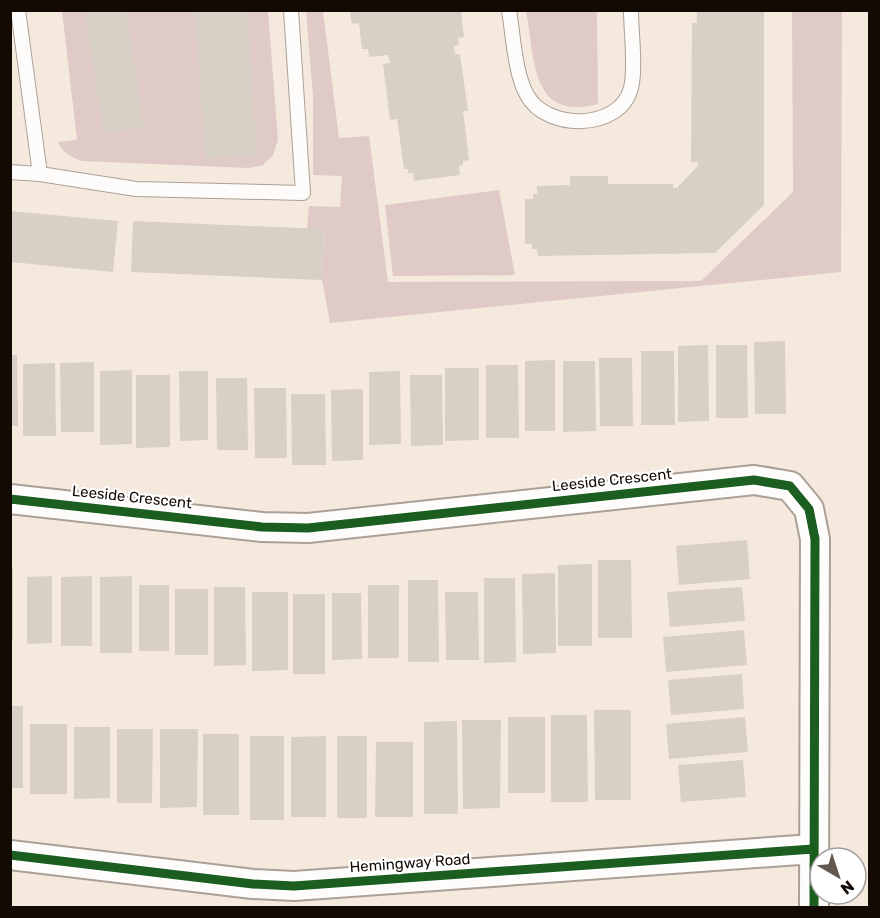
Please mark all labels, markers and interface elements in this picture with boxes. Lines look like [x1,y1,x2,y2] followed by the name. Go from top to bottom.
[551,465,673,495] street label: Leeside Crescent
[71,482,193,512] street label: Leeside Crescent
[808,846,868,906] north arrow
[349,850,471,876] street label: Hemingway Road
[837,876,858,898] text: N

